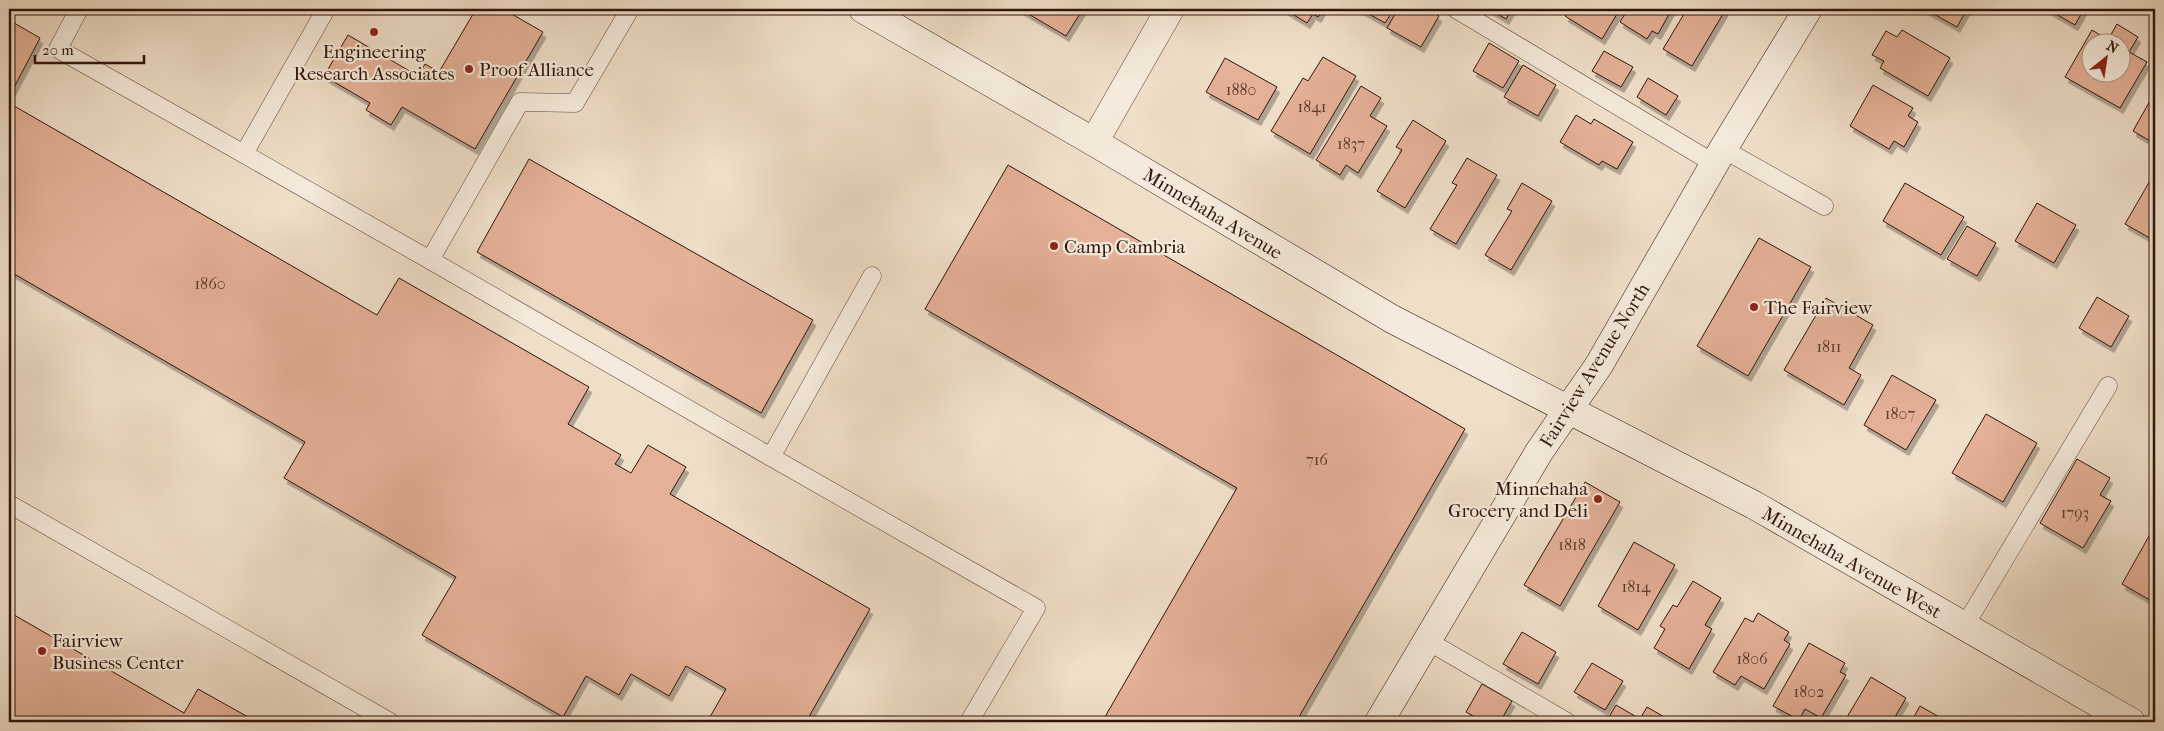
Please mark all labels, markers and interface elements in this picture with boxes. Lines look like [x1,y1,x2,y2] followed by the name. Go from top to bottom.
[368,26,380,38] marker: Engineering Research Associates
[35,32,144,64] scale bar
[2082,32,2132,82] north arrow
[2103,37,2121,57] text: N
[42,41,74,59] text: 20 m
[293,41,455,85] place label: Engineering Research Associates
[479,59,594,81] place label: Proof Alliance
[463,63,475,75] marker: Proof Alliance
[1226,80,1256,99] house number: 1880
[1298,97,1326,116] house number: 1841
[1337,134,1365,153] house number: 1837
[1139,164,1286,264] street label: Minnehaha Avenue
[1064,236,1186,258] place label: Camp Cambria
[1048,240,1060,252] marker: Camp Cambria
[194,274,226,293] house number: 1860
[1535,279,1655,452] street label: Fairview Avenue North
[1764,297,1873,319] place label: The Fairview
[1748,301,1760,313] marker: The Fairview
[1816,337,1842,356] house number: 1811
[1885,404,1915,423] house number: 1807
[1306,450,1328,469] house number: 716
[1448,478,1588,522] place label: Minnehaha Grocery and Deli
[1592,493,1604,505] marker: Minnehaha Grocery and Deli
[1758,503,1945,623] street label: Minnehaha Avenue West
[2061,503,2089,522] house number: 1793
[1558,535,1586,554] house number: 1818
[1622,577,1651,596] house number: 1814
[52,630,184,674] place label: Fairview Business Center
[36,645,48,657] marker: Fairview Business Center
[1736,649,1768,668] house number: 1806
[1794,682,1824,701] house number: 1802

